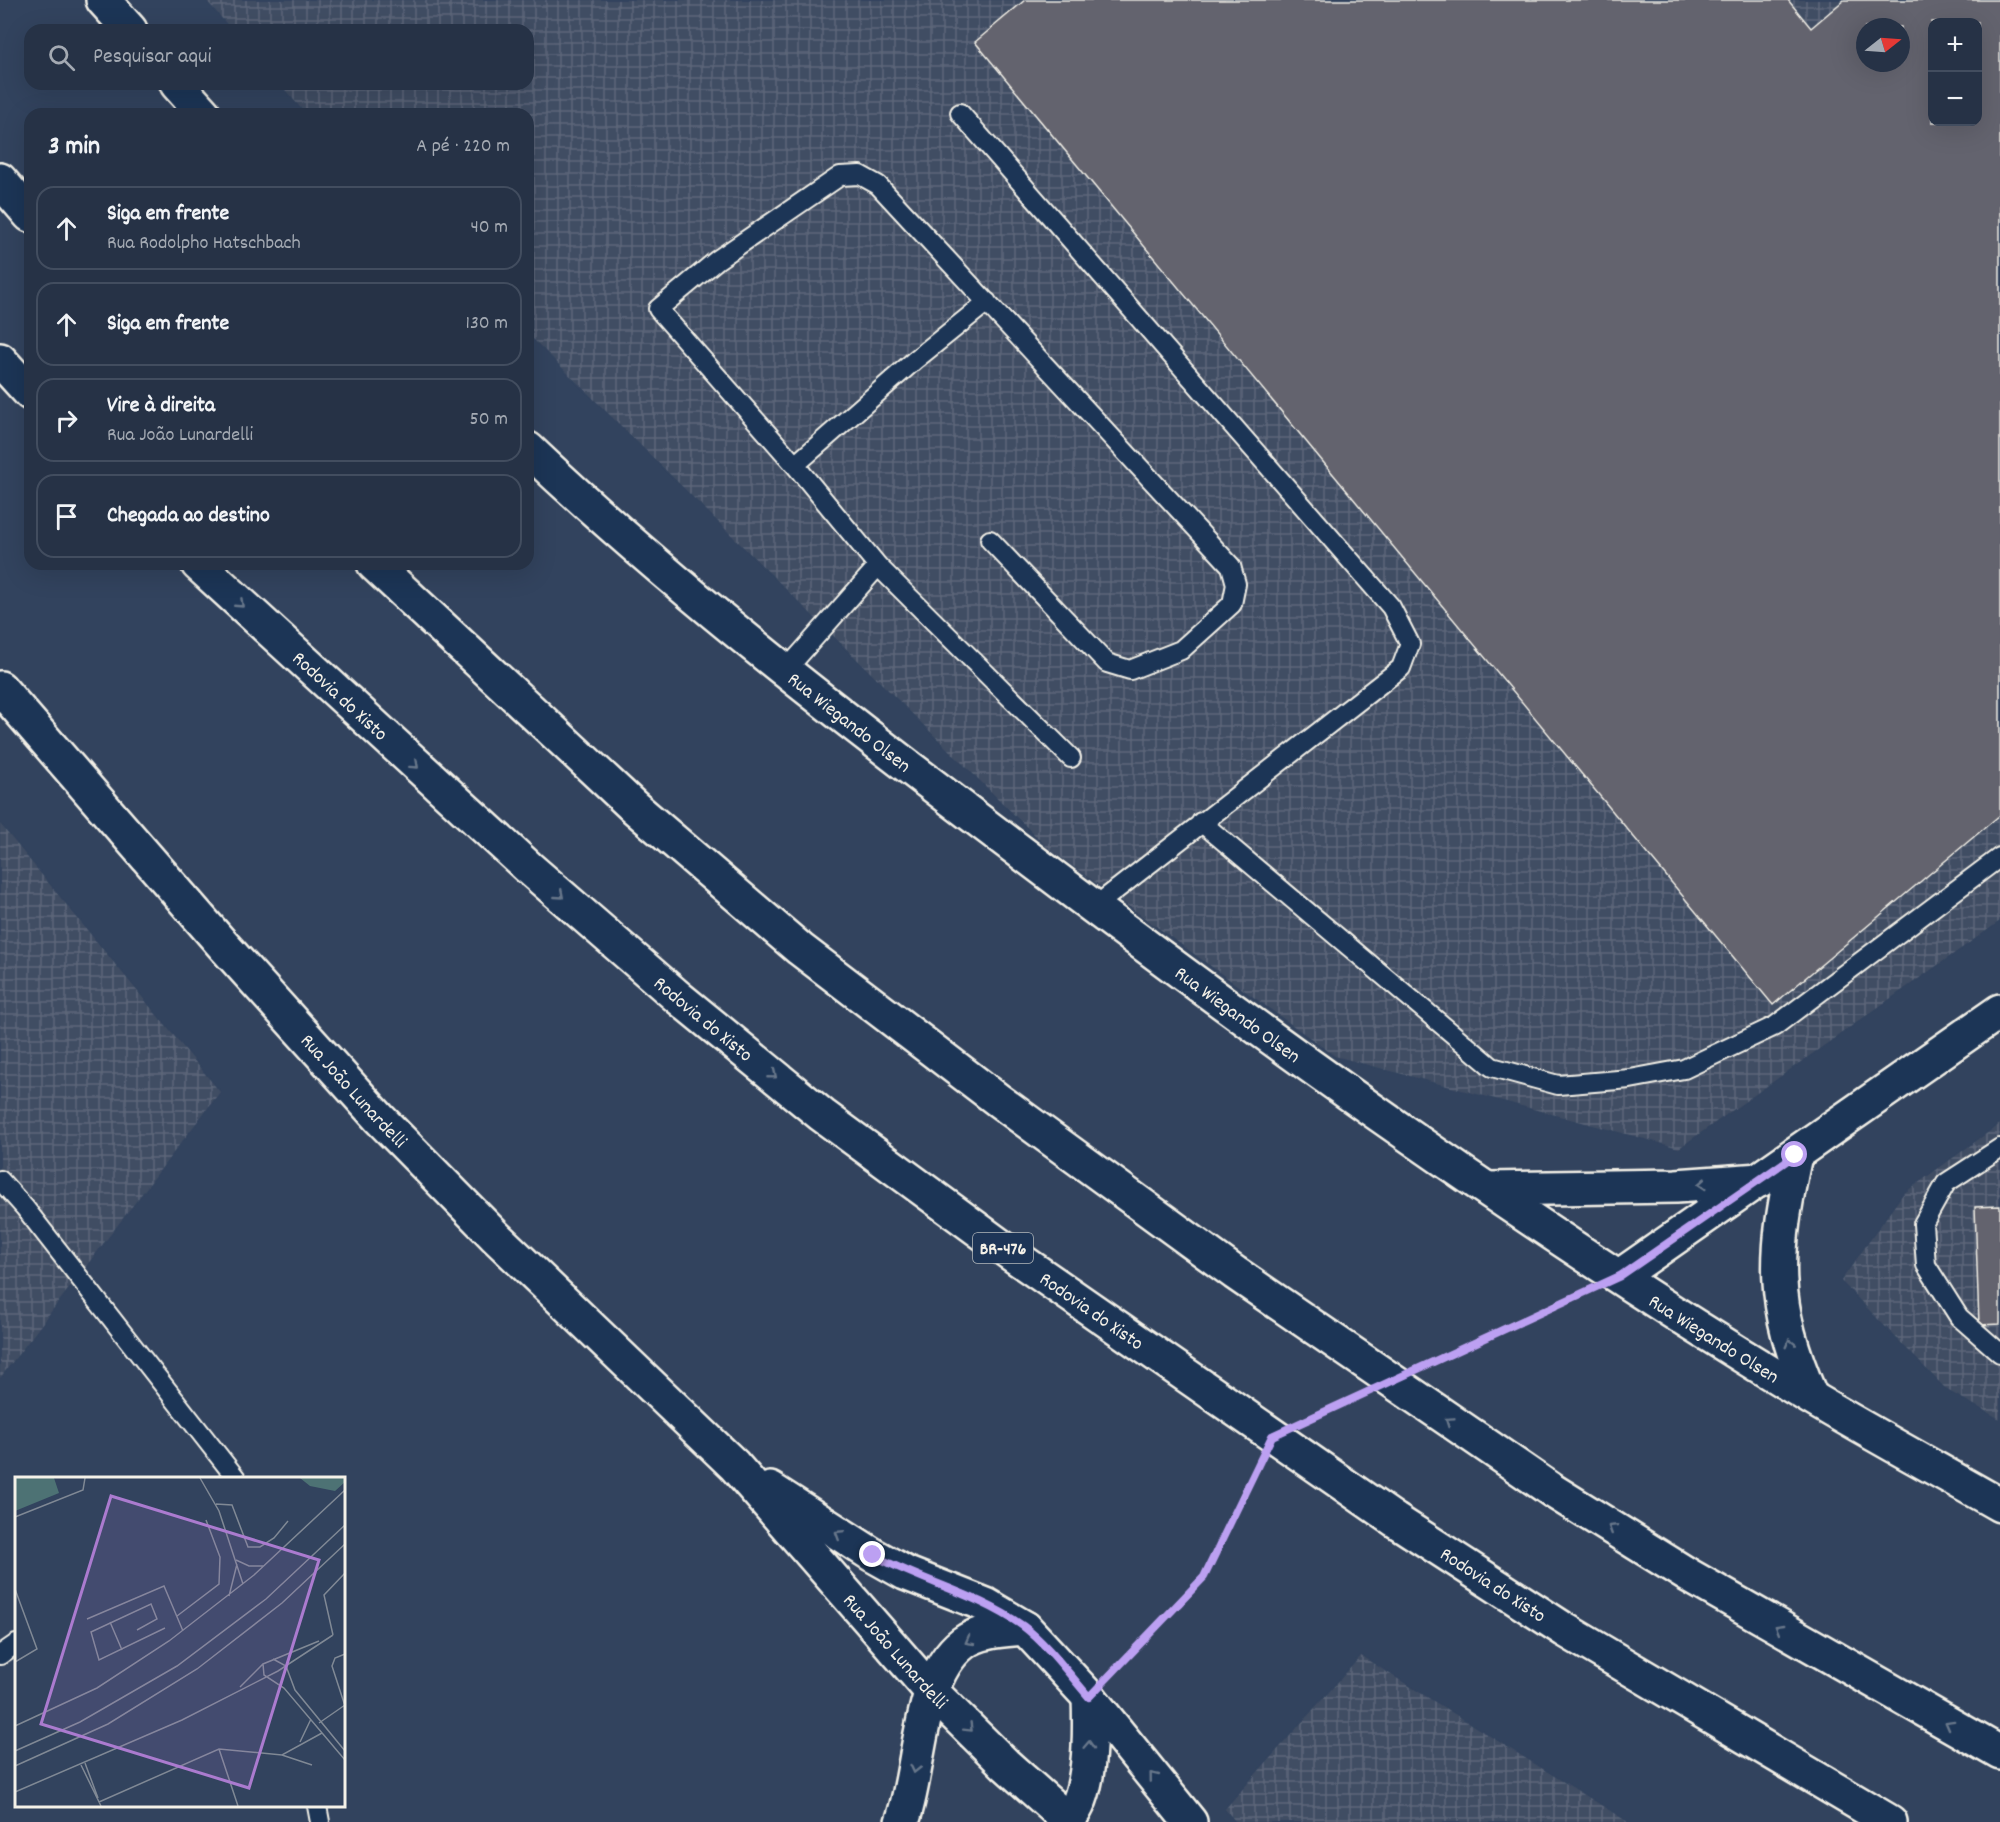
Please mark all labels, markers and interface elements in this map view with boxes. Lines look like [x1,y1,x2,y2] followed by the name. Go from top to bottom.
[1856,18,1910,72] north arrow
[1928,18,1982,126] map controls
[1928,18,1982,72] button: +
[24,24,534,90] search box
[45,41,78,74] icon: search
[93,42,212,73] text: Pesquisar aqui
[1928,72,1982,126] button: −
[48,129,100,166] text: 3 min
[416,133,510,161] text: A pé · 220 m
[107,199,229,230] text: Siga em frente
[50,212,83,245] icon: ahead
[470,214,508,242] text: 40 m
[107,230,301,258] text: Rua Rodolpho Hatschbach
[50,308,83,341] icon: ahead
[107,309,229,340] text: Siga em frente
[466,310,508,338] text: 130 m
[107,391,215,422] text: Vire à direita
[50,404,83,437] icon: right
[470,406,508,434] text: 50 m
[107,422,253,450] text: Rua João Lunardelli
[50,500,83,533] icon: arrive
[107,501,270,532] text: Chegada ao destino
[234,597,244,608] one-way arrow
[285,646,393,749] street label: Rodovia do Xisto
[781,667,916,781] street label: Rua Wiegando Olsen
[408,757,419,768] one-way arrow
[553,888,564,899] one-way arrow
[1168,961,1305,1071] street label: Rua Wiegando Olsen
[646,971,758,1070] street label: Rodovia do Xisto
[292,1029,412,1156] street label: Rua João Lunardelli
[766,1068,777,1079] one-way arrow
[1781,1141,1807,1167] route start
[1697,1177,1706,1190] one-way arrow
[973,1233,1033,1263] road number: BR-476
[1033,1266,1148,1359] street label: Rodovia do Xisto
[1642,1289,1783,1392] street label: Rua Wiegando Olsen
[1784,1338,1797,1348] one-way arrow
[1445,1417,1456,1428] one-way arrow
[15,1477,345,1807] inset map
[1608,1523,1618,1535] one-way arrow
[835,1530,845,1542] one-way arrow
[859,1541,885,1567] route end
[1434,1542,1551,1631] street label: Rodovia do Xisto
[835,1588,953,1717] street label: Rua João Lunardelli
[1775,1624,1785,1635] one-way arrow
[965,1634,975,1645] one-way arrow
[1945,1720,1955,1731] one-way arrow
[961,1721,972,1732] one-way arrow
[1083,1740,1096,1749] one-way arrow
[909,1764,922,1774] one-way arrow
[1149,1772,1160,1783] one-way arrow

